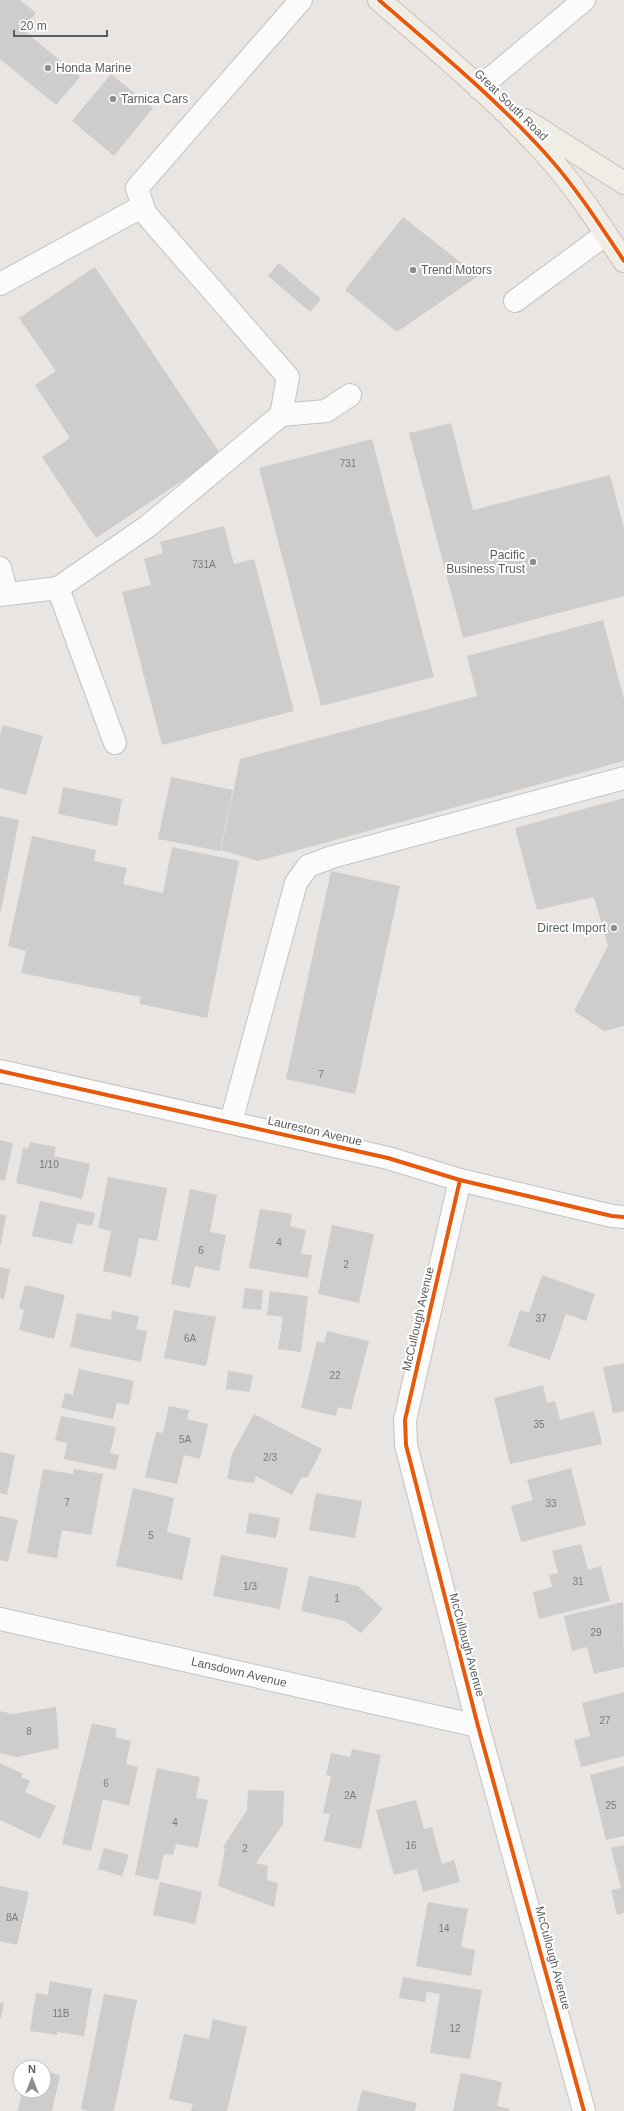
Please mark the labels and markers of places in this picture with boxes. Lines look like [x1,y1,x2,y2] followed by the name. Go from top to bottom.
[56,61,132,75] place label: Honda Marine
[43,63,53,73] marker: Honda Marine
[121,92,188,106] place label: Tarnica Cars
[108,94,118,104] marker: Tarnica Cars
[421,263,492,277] place label: Trend Motors
[408,265,418,275] marker: Trend Motors
[446,548,526,576] place label: Pacific Business Trust
[528,557,538,567] marker: Pacific Business Trust
[537,921,607,935] place label: Direct Import
[609,923,619,933] marker: Direct Import

